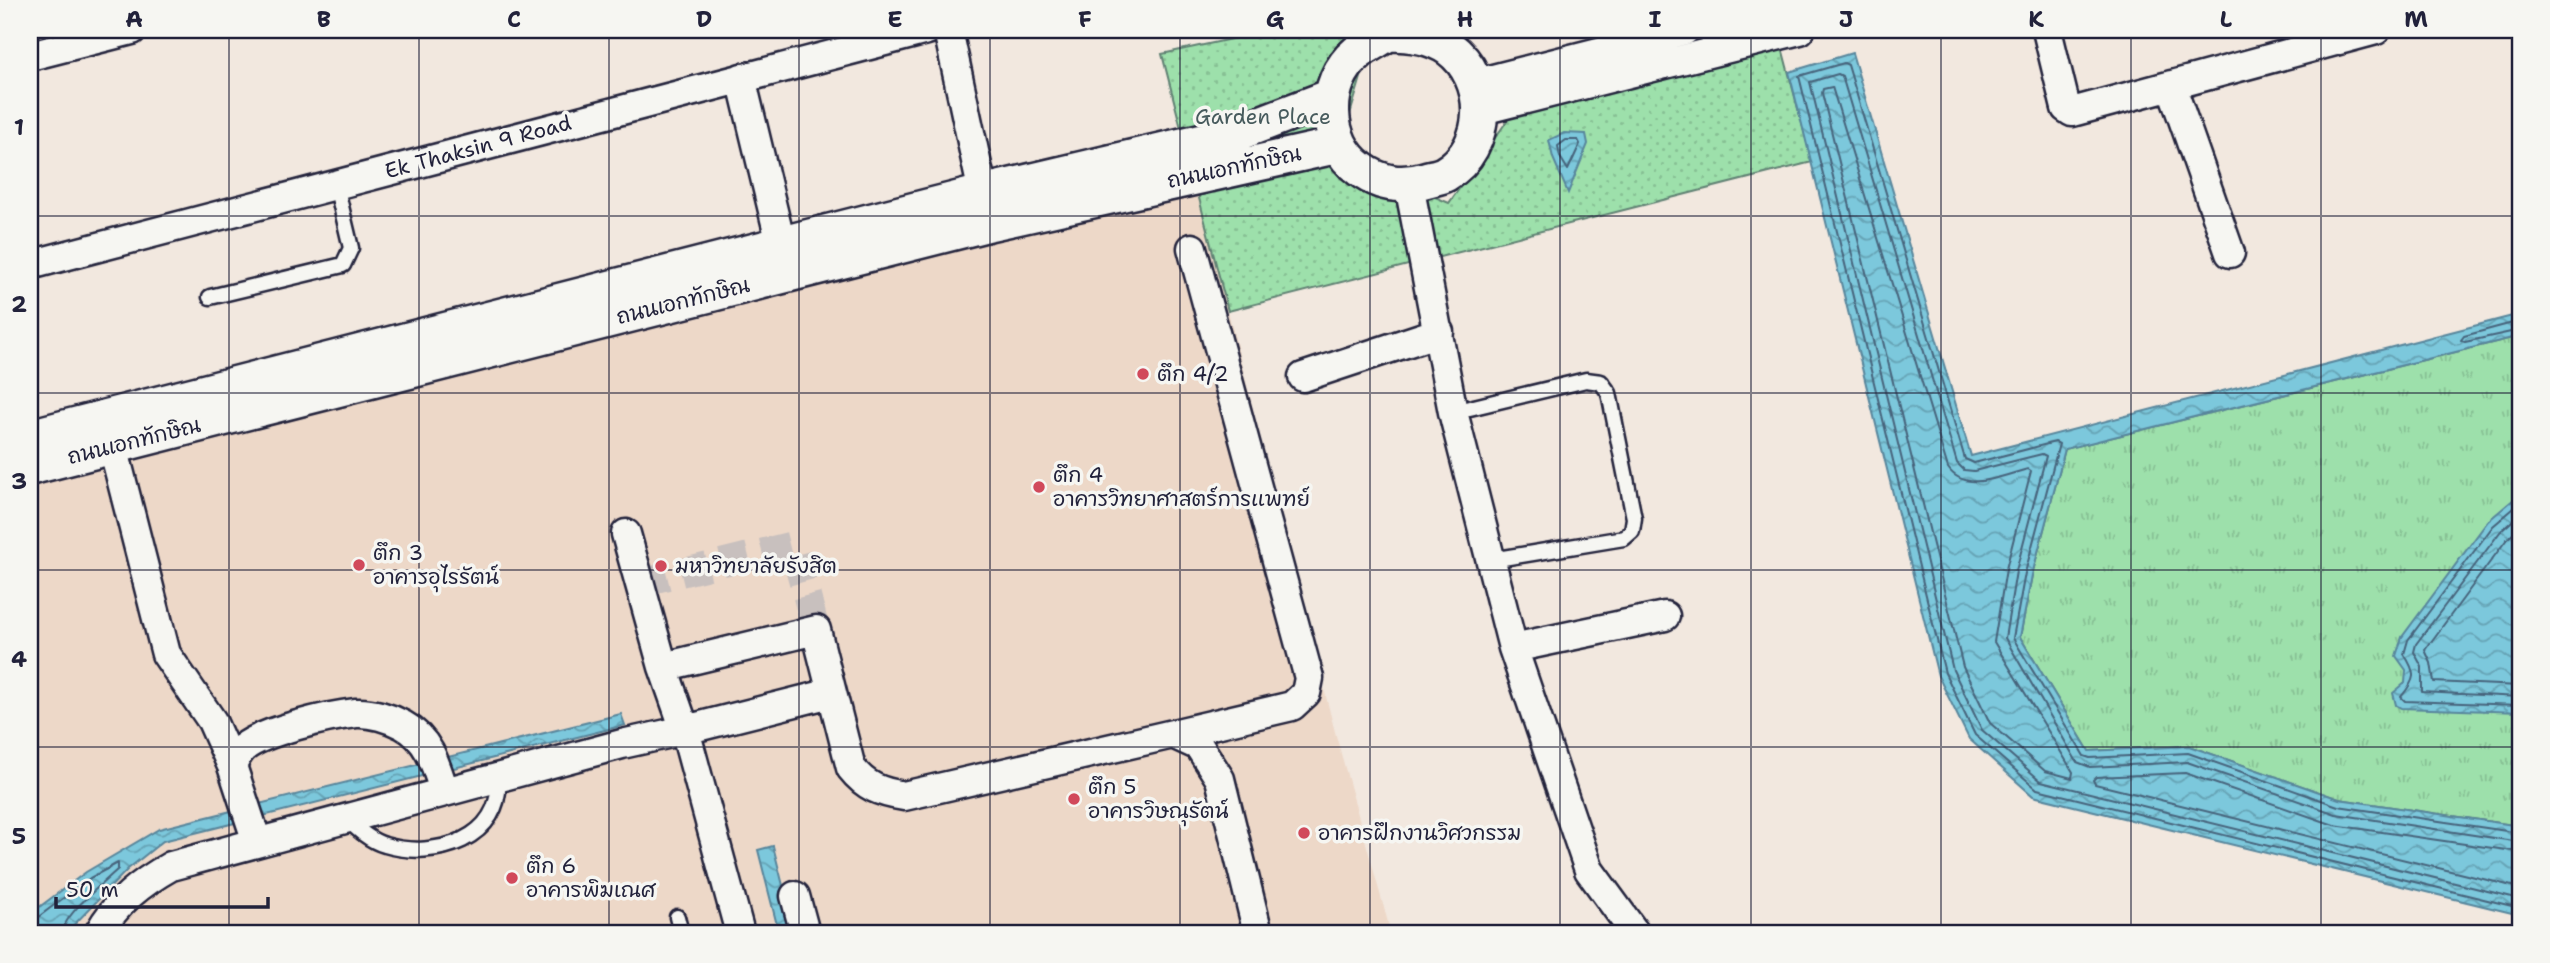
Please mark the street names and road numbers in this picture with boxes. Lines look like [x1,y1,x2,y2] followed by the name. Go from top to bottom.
[382,109,574,185] street label: Ek Thaksin 9 Road
[1164,139,1304,195] street label: ถนนเอกทักษิณ
[614,271,753,331] street label: ถนนเอกทักษิณ
[65,411,204,471] street label: ถนนเอกทักษิณ

